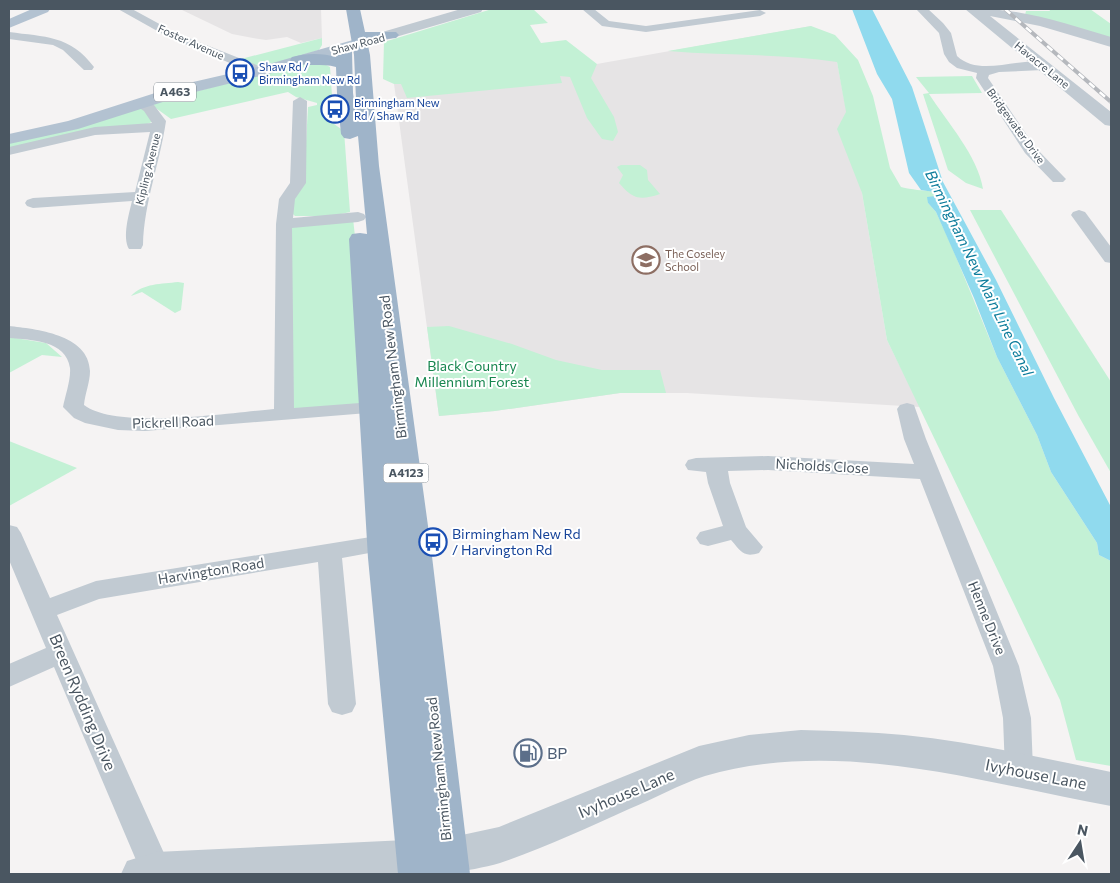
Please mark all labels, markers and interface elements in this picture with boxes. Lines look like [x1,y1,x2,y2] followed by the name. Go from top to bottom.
[156,21,226,62] street label: Foster Avenue
[330,30,386,57] street label: Shaw Road
[1012,39,1073,91] street label: Havacre Lane
[225,58,255,88] bus stop icon: Shaw Rd / Birmingham New Rd
[259,60,360,86] place label: Shaw Rd / Birmingham New Rd
[154,82,196,101] road number: A463
[985,85,1048,166] street label: Bridgewater Drive
[320,94,350,124] bus stop icon: Birmingham New Rd / Shaw Rd
[354,96,440,122] place label: Birmingham New Rd / Shaw Rd
[132,132,163,206] street label: Kipling Avenue
[922,167,1038,380] water label: Birmingham New Main Line Canal
[631,245,661,275] school or university icon: The Coseley School
[665,247,726,273] place label: The Coseley School
[375,294,410,440] street label: Birmingham New Road
[415,357,530,390] park label: Black Country Millennium Forest
[132,412,214,431] street label: Pickrell Road
[775,455,869,476] street label: Nicholds Close
[384,463,428,482] road number: A4123
[452,525,581,558] place label: Birmingham New Rd / Harvington Rd
[418,527,448,557] bus stop icon: Birmingham New Rd / Harvington Rd
[157,554,265,587] street label: Harvington Road
[965,579,1010,657] street label: Henne Drive
[46,631,121,773] street label: Breen Rydding Drive
[423,696,454,842] street label: Birmingham New Road
[513,738,543,768] fuel station icon: BP
[547,743,567,762] place label: BP
[984,754,1088,793] street label: Ivyhouse Lane
[575,764,677,821] street label: Ivyhouse Lane
[1055,818,1105,868] north arrow
[1076,820,1090,839] text: N

